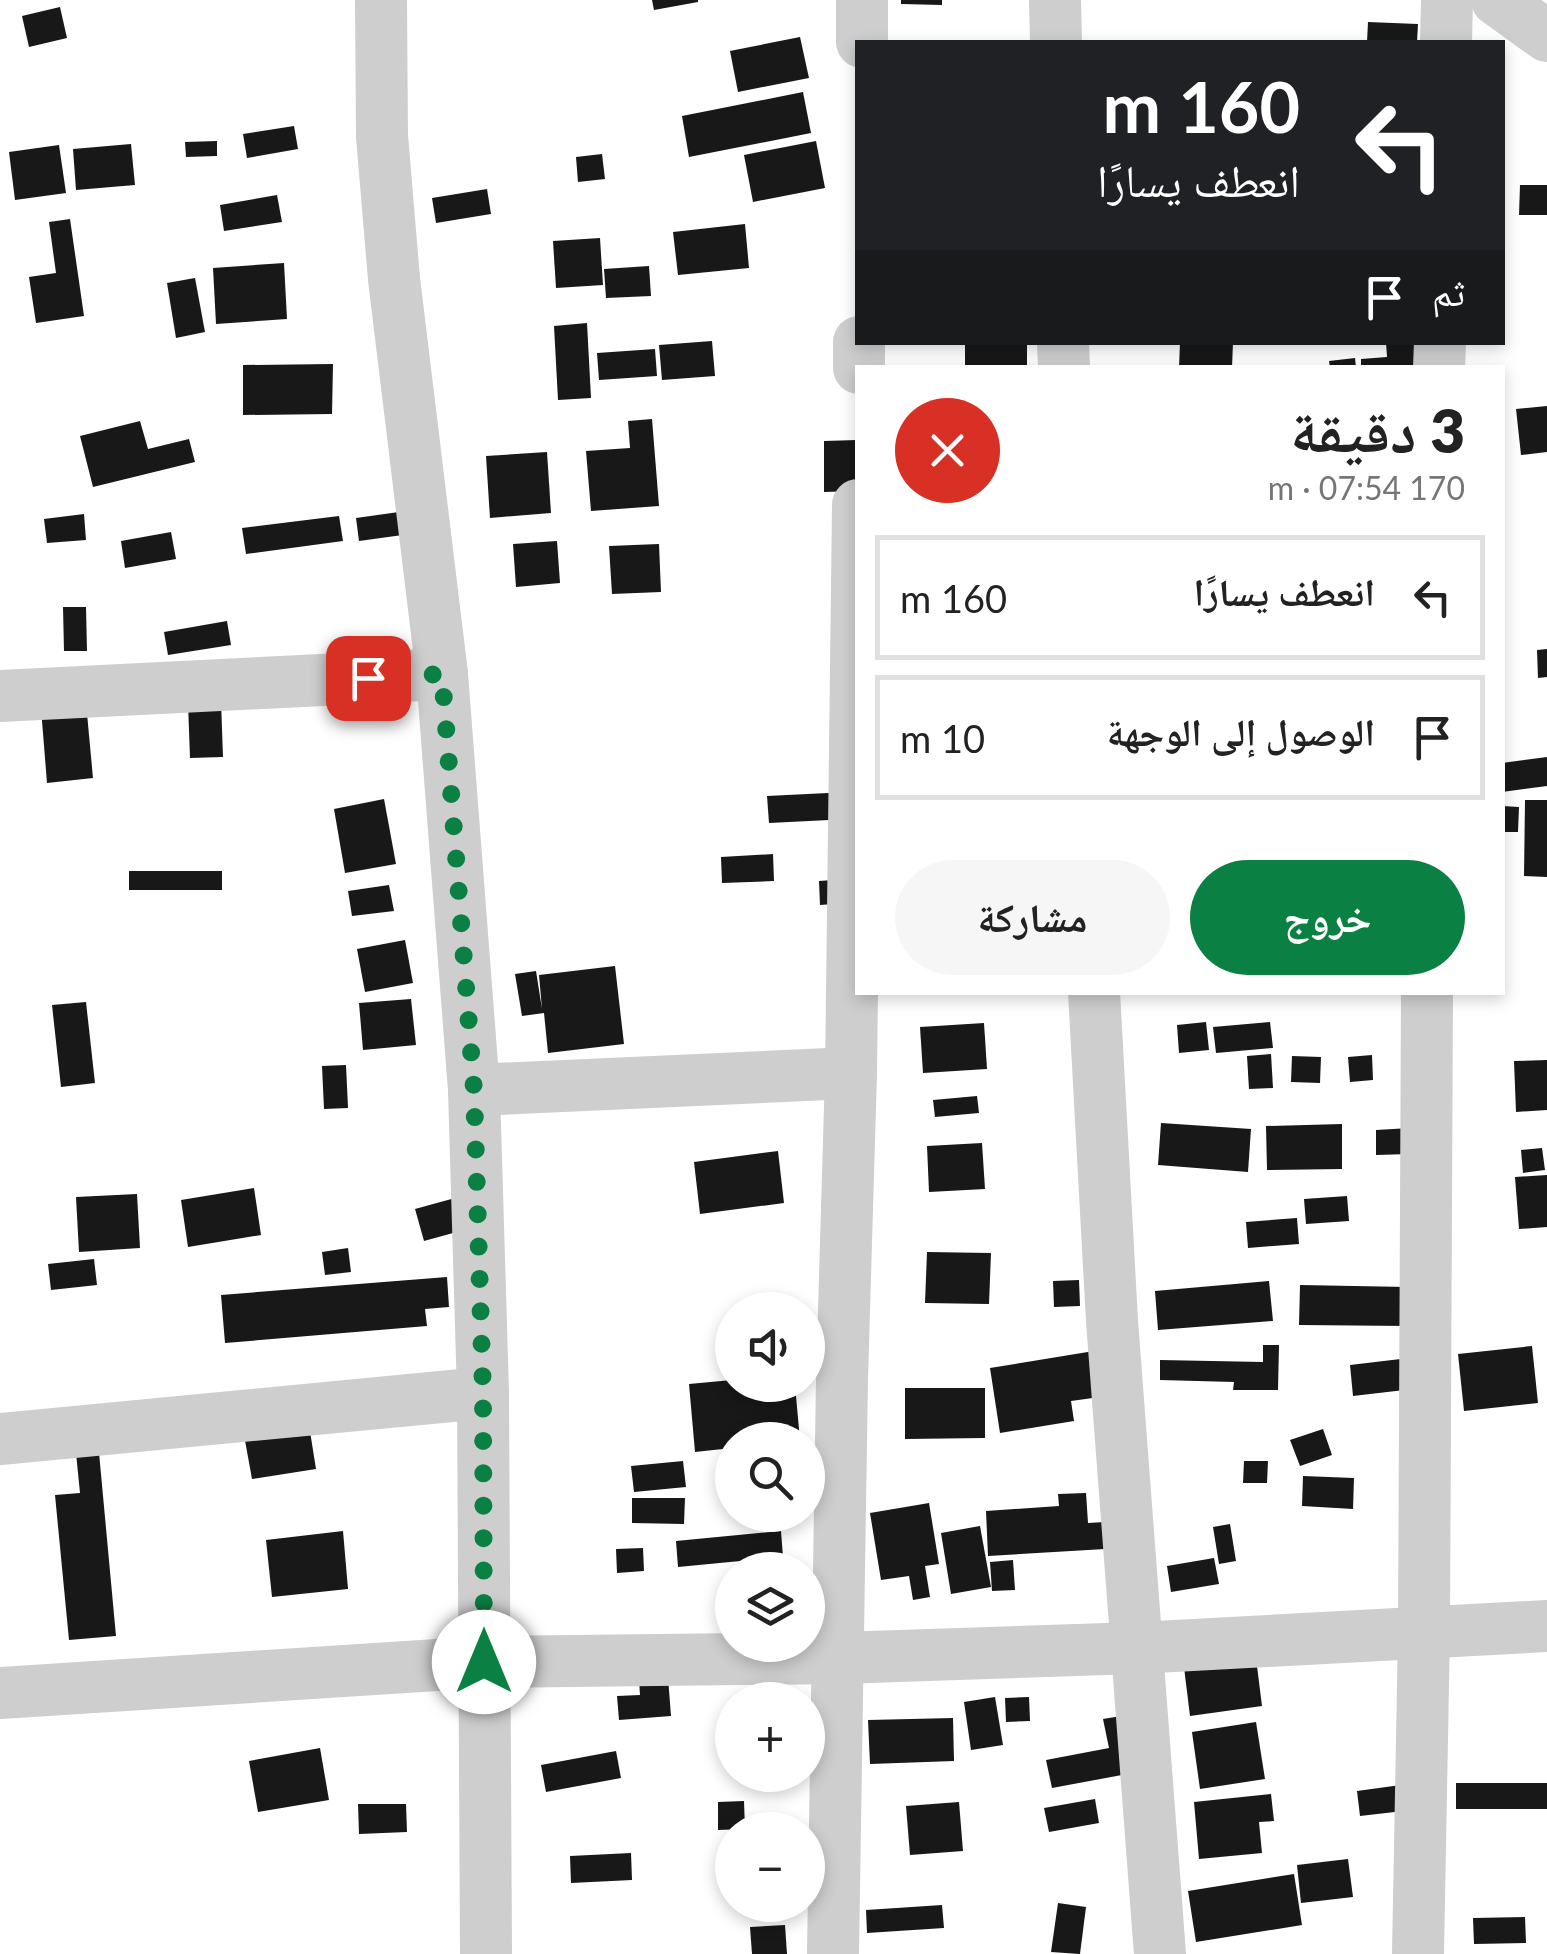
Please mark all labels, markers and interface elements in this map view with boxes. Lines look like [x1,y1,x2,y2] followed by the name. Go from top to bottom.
[1103,64,1300,148] text: 160 m
[1335,80,1465,210] icon: left
[1097,153,1300,207] text: انعطف يسارًا
[1432,268,1465,314] text: ثم
[1357,270,1412,325] icon: arrive
[1290,394,1465,466] text: 3 دقيقة
[895,398,1000,503] button: close
[1268,468,1465,507] text: 170 m · 07:54
[1193,568,1375,614] text: انعطف يسارًا
[1405,570,1460,625] icon: left
[900,575,1007,621] text: 160 m
[326,636,411,721] pin
[341,651,396,706] icon: arrive
[1107,708,1375,754] text: الوصول إلى الوجهة
[1405,710,1460,765] icon: arrive
[900,715,985,761] text: 10 m
[895,860,1170,975] button: مشاركة
[1190,860,1465,975] button: خروج
[715,1292,825,1922] map controls
[715,1292,825,1402] button: sound
[715,1422,825,1532] button: search
[715,1552,825,1662] button: layers
[432,1610,536,1714] position arrow
[715,1682,825,1792] button: +
[715,1812,825,1922] button: −

